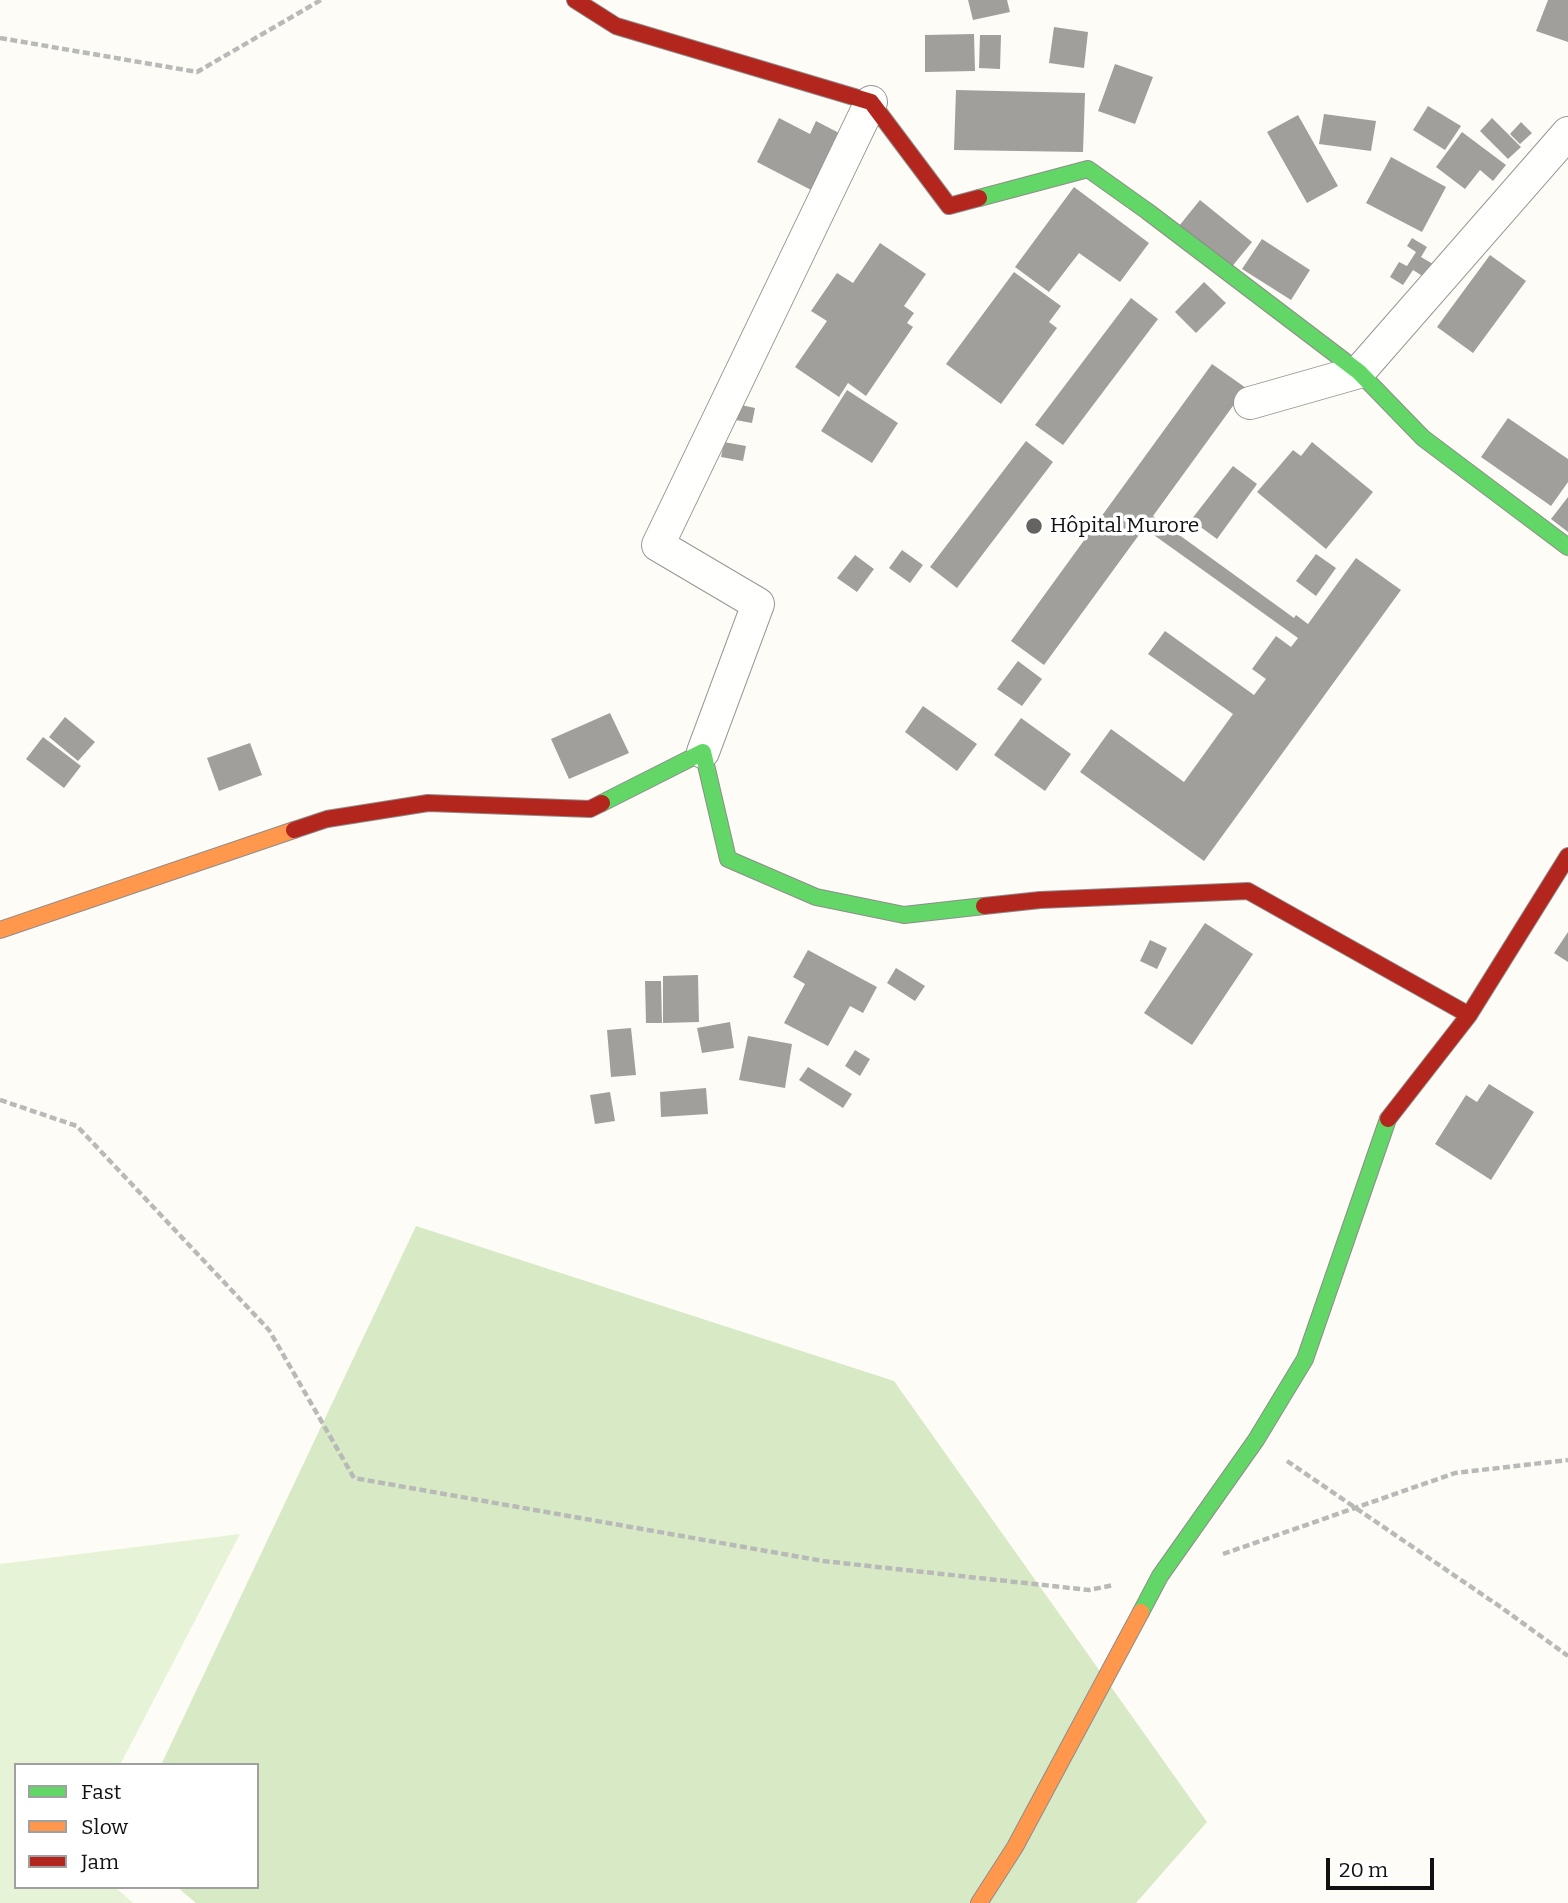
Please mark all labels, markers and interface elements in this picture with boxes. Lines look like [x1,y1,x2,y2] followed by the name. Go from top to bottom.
[1050,513,1199,539] place label: Hôpital Murore
[1024,516,1044,536] marker: Hôpital Murore
[14,1763,259,1889] legend
[81,1779,121,1805] text: Fast
[81,1814,128,1840] text: Slow
[1330,1843,1438,1887] scale bar
[81,1849,119,1875] text: Jam
[1339,1857,1388,1883] text: 20 m

